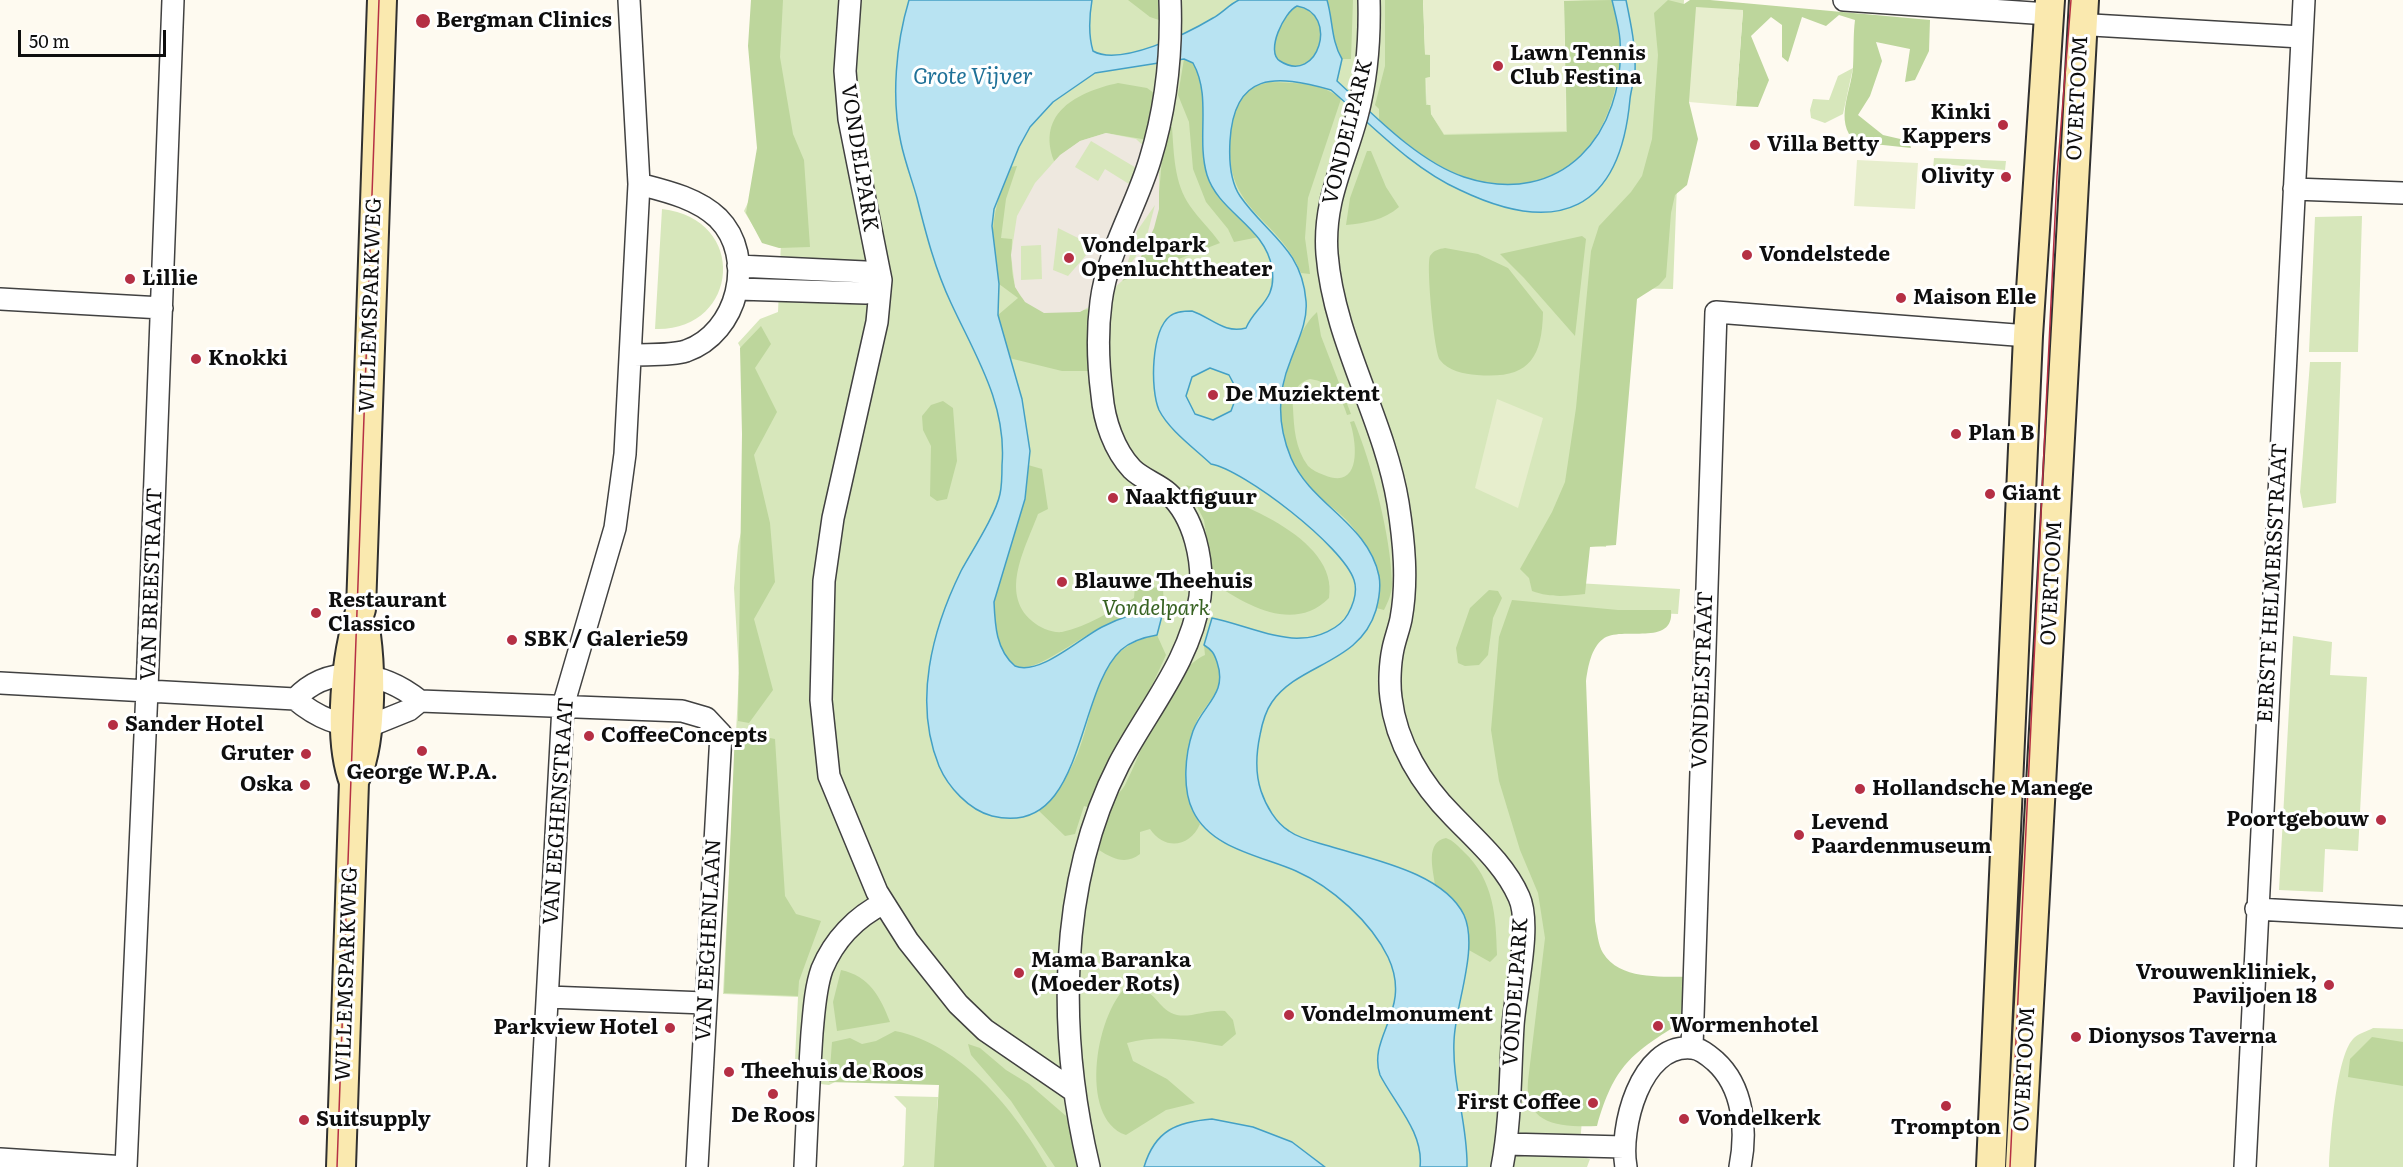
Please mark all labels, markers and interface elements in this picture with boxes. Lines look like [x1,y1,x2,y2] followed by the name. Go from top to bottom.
[436,8,612,34] place label: Bergman Clinics
[414,12,432,30] marker: Bergman Clinics
[21,18,170,56] scale bar
[29,27,70,54] text: 50 m
[2062,35,2094,161] street label: OVERTOOM
[1510,41,1646,91] place label: Lawn Tennis Club Festina
[1318,57,1378,207] street label: VONDELPARK
[1491,59,1505,73] marker: Lawn Tennis Club Festina
[913,65,1033,91] water label: Grote Vijver
[835,82,883,234] street label: VONDELPARK
[1902,100,1991,150] place label: Kinki Kappers
[1996,118,2010,132] marker: Kinki Kappers
[1767,132,1879,158] place label: Villa Betty
[1748,138,1762,152] marker: Villa Betty
[1921,164,1994,190] place label: Olivity
[1999,170,2013,184] marker: Olivity
[355,197,387,413] street label: WILLEMSPARKWEG
[1081,233,1272,283] place label: Vondelpark Openluchttheater
[1759,242,1890,268] place label: Vondelstede
[1740,248,1754,262] marker: Vondelstede
[1062,251,1076,265] marker: Vondelpark Openluchttheater
[142,266,198,292] place label: Lillie
[123,272,137,286] marker: Lillie
[1913,285,2036,311] place label: Maison Elle
[1894,291,1908,305] marker: Maison Elle
[208,346,288,372] place label: Knokki
[189,352,203,366] marker: Knokki
[1225,382,1380,408] place label: De Muziektent
[1206,388,1220,402] marker: De Muziektent
[1968,421,2035,447] place label: Plan B
[1949,427,1963,441] marker: Plan B
[2253,442,2293,724] street label: EERSTE HELMERSSTRAAT
[2002,481,2061,507] place label: Giant
[1125,485,1257,511] place label: Naaktfiguur
[136,487,168,681] street label: VAN BREESTRAAT
[1983,487,1997,501] marker: Giant
[1106,491,1120,505] marker: Naaktfiguur
[2036,520,2068,646] street label: OVERTOOM
[1074,569,1253,595] place label: Blauwe Theehuis
[1055,575,1069,589] marker: Blauwe Theehuis
[328,588,447,638] place label: Restaurant Classico
[1687,591,1719,769] street label: VONDELSTRAAT
[1102,596,1210,622] park label: Vondelpark
[309,606,323,620] marker: Restaurant Classico
[524,627,688,653] place label: SBK / Galerie59
[505,633,519,647] marker: SBK / Galerie59
[538,696,580,926] street label: VAN EEGHENSTRAAT
[125,712,264,738] place label: Sander Hotel
[106,718,120,732] marker: Sander Hotel
[601,723,767,749] place label: CoffeeConcepts
[582,729,596,743] marker: CoffeeConcepts
[221,741,294,767] place label: Gruter
[415,744,429,758] marker: George W.P.A.
[299,747,313,761] marker: Gruter
[346,760,498,786] place label: George W.P.A.
[240,772,293,798] place label: Oska
[1872,776,2093,802] place label: Hollandsche Manege
[298,778,312,792] marker: Oska
[1853,782,1867,796] marker: Hollandsche Manege
[2226,807,2369,833] place label: Poortgebouw
[1811,810,1992,860] place label: Levend Paardenmuseum
[2374,813,2388,827] marker: Poortgebouw
[1792,828,1806,842] marker: Levend Paardenmuseum
[691,838,727,1042] street label: VAN EEGHENLAAN
[331,866,363,1082] street label: WILLEMSPARKWEG
[1498,917,1534,1067] street label: VONDELPARK
[1031,948,1191,998] place label: Mama Baranka (Moeder Rots)
[2136,960,2317,1010] place label: Vrouwenkliniek, Paviljoen 18
[1012,966,1026,980] marker: Mama Baranka (Moeder Rots)
[2322,978,2336,992] marker: Vrouwenkliniek, Paviljoen 18
[1301,1002,1493,1028] place label: Vondelmonument
[2009,1006,2041,1132] street label: OVERTOOM
[1282,1008,1296,1022] marker: Vondelmonument
[1670,1013,1819,1039] place label: Wormenhotel
[493,1015,658,1041] place label: Parkview Hotel
[1651,1019,1665,1033] marker: Wormenhotel
[663,1021,677,1035] marker: Parkview Hotel
[2088,1024,2277,1050] place label: Dionysos Taverna
[2069,1030,2083,1044] marker: Dionysos Taverna
[741,1059,923,1085] place label: Theehuis de Roos
[722,1065,736,1079] marker: Theehuis de Roos
[766,1087,780,1101] marker: De Roos
[1457,1090,1581,1116] place label: First Coffee
[1586,1096,1600,1110] marker: First Coffee
[1939,1099,1953,1113] marker: Trompton
[731,1103,815,1129] place label: De Roos
[1696,1106,1821,1132] place label: Vondelkerk
[316,1107,431,1133] place label: Suitsupply
[1677,1112,1691,1126] marker: Vondelkerk
[297,1113,311,1127] marker: Suitsupply
[1891,1115,2001,1141] place label: Trompton

